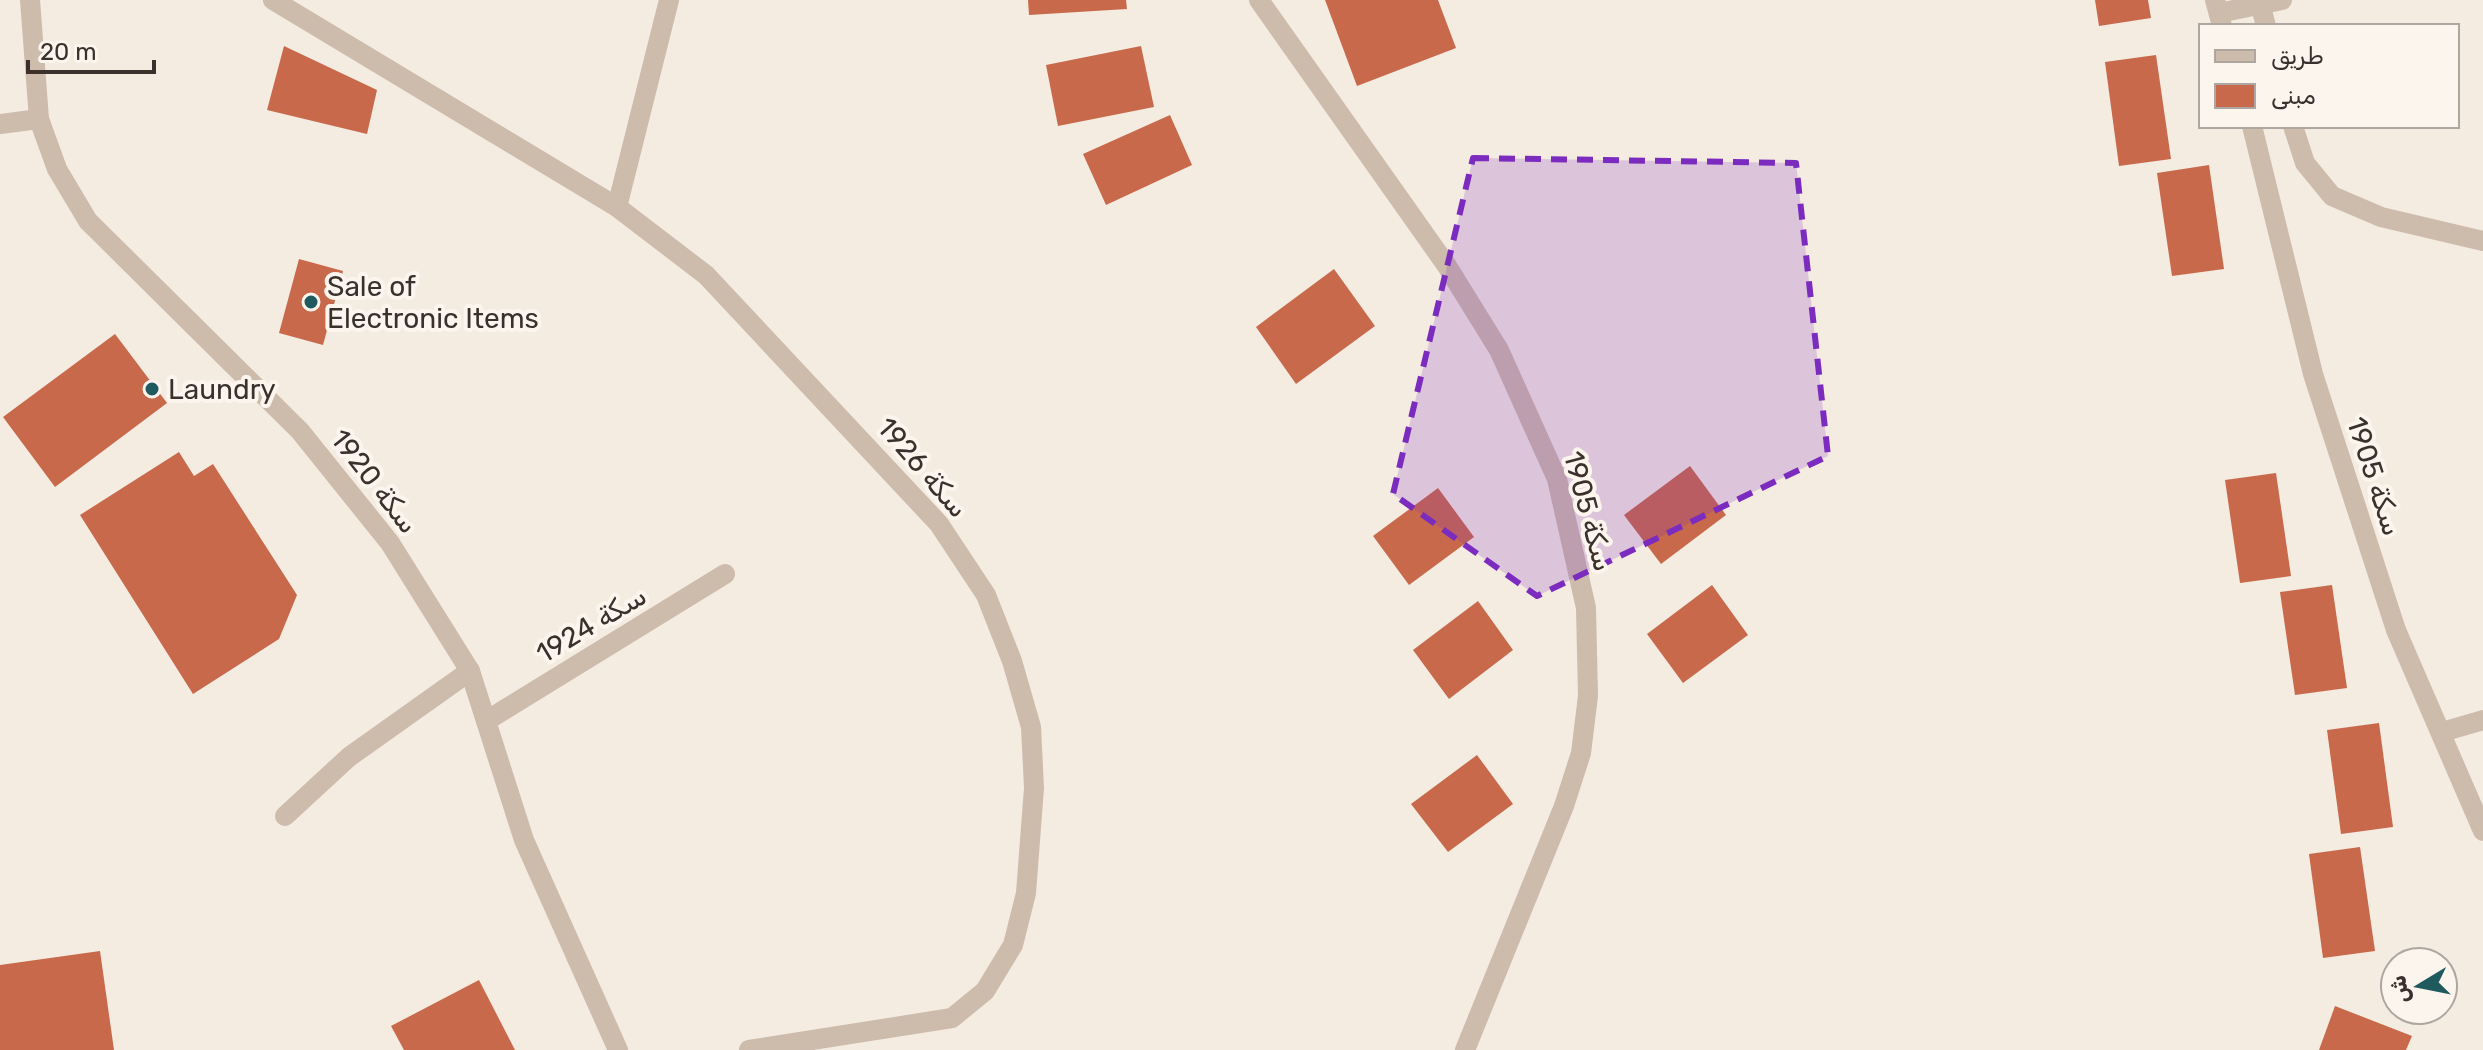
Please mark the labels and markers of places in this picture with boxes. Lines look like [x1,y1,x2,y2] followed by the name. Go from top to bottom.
[327,270,539,335] place label: Sale of Electronic Items
[302,293,320,311] marker: Sale of Electronic Items
[168,373,276,406] place label: Laundry
[143,380,161,398] marker: Laundry

